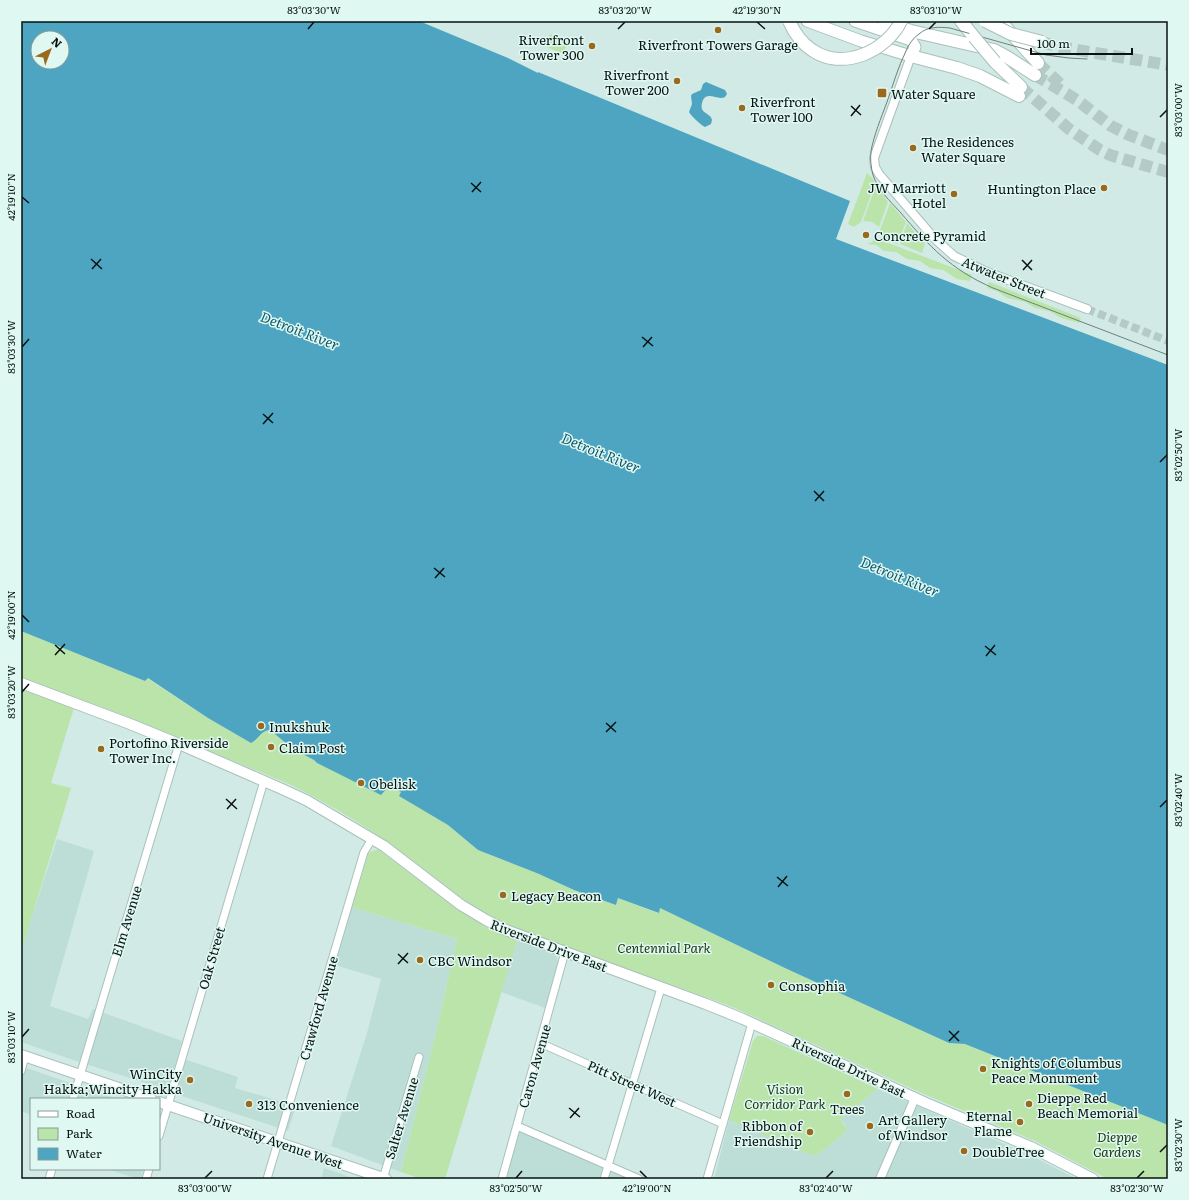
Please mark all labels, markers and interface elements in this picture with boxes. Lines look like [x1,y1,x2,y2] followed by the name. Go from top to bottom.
[287,2,341,17] text: 83°03'30"W
[598,2,652,17] text: 83°03'20"W
[733,2,781,17] text: 42°19'30"N
[910,2,962,17] text: 83°03'10"W
[713,25,723,35] marker: Riverfront Towers Garage
[30,30,70,70] north arrow
[518,30,585,64] place label: Riverfront Tower 300
[1031,30,1132,56] scale bar
[49,33,66,51] text: N
[1037,34,1070,52] text: 100 m
[638,35,798,54] place label: Riverfront Towers Garage
[587,41,597,51] marker: Riverfront Tower 300
[603,65,670,99] place label: Riverfront Tower 200
[672,76,682,86] marker: Riverfront Tower 200
[1170,83,1185,137] text: 83°03'00"W
[891,84,976,103] place label: Water Square
[876,87,888,99] marker: Water Square
[750,92,816,126] place label: Riverfront Tower 100
[737,103,747,113] marker: Riverfront Tower 100
[921,132,1014,166] place label: The Residences Water Square
[908,143,918,153] marker: The Residences Water Square
[3,173,18,221] text: 42°19'10"N
[868,178,947,212] place label: JW Marriott Hotel
[987,179,1096,198] place label: Huntington Place
[1099,183,1109,193] marker: Huntington Place
[949,189,959,199] marker: JW Marriott Hotel
[874,226,986,245] place label: Concrete Pyramid
[861,230,871,240] marker: Concrete Pyramid
[959,251,1050,303] street label: Atwater Street
[258,306,343,354] water label: Detroit River
[3,320,18,374] text: 83°03'30"W
[559,427,644,477] water label: Detroit River
[1170,428,1185,481] text: 83°02'50"W
[858,551,943,601] water label: Detroit River
[3,590,18,640] text: 42°19'00"N
[3,665,18,719] text: 83°03'20"W
[269,717,330,736] place label: Inukshuk
[256,721,266,731] marker: Inukshuk
[109,733,229,767] place label: Portofino Riverside Tower Inc.
[279,738,346,757] place label: Claim Post
[266,742,276,752] marker: Claim Post
[96,744,106,754] marker: Portofino Riverside Tower Inc.
[1170,773,1185,827] text: 83°02'40"W
[369,774,417,793] place label: Obelisk
[356,778,366,788] marker: Obelisk
[106,883,146,959] street label: Elm Avenue
[511,886,602,905] place label: Legacy Beacon
[498,890,508,900] marker: Legacy Beacon
[488,914,611,976] street label: Riverside Drive East
[193,924,229,992] street label: Oak Street
[617,938,712,957] park label: Centennial Park
[428,951,512,970] place label: CBC Windsor
[294,953,342,1062] street label: Crawford Avenue
[415,955,425,965] marker: CBC Windsor
[779,976,845,995] place label: Consophia
[766,980,776,990] marker: Consophia
[3,1011,18,1063] text: 83°03'10"W
[513,1022,555,1110] street label: Caron Avenue
[789,1032,910,1102] street label: Riverside Drive East
[991,1053,1121,1087] place label: Knights of Columbus Peace Monument
[585,1055,680,1111] street label: Pitt Street West
[44,1064,183,1098] place label: WinCity Hakka;Wincity Hakka
[978,1064,988,1074] marker: Knights of Columbus Peace Monument
[379,1074,423,1161] street label: Salter Avenue
[185,1075,195,1085] marker: WinCity Hakka;Wincity Hakka
[744,1079,827,1113] park label: Vision Corridor Park
[1037,1088,1139,1122] place label: Dieppe Red Beach Memorial
[842,1089,852,1099] marker: Trees
[257,1095,359,1114] place label: 313 Convenience
[30,1098,160,1170] legend
[244,1099,254,1109] marker: 313 Convenience
[830,1099,864,1118] place label: Trees
[1024,1099,1034,1109] marker: Dieppe Red Beach Memorial
[66,1104,96,1122] text: Road
[966,1106,1013,1140] place label: Eternal Flame
[200,1107,346,1173] street label: University Avenue West
[878,1110,948,1144] place label: Art Gallery of Windsor
[734,1116,803,1150] place label: Ribbon of Friendship
[1015,1117,1025,1127] marker: Eternal Flame
[1170,1118,1185,1172] text: 83°02'30"W
[865,1121,875,1131] marker: Art Gallery of Windsor
[66,1124,93,1142] text: Park
[805,1127,815,1137] marker: Ribbon of Friendship
[1093,1127,1141,1161] park label: Dieppe Gardens
[972,1142,1045,1161] place label: DoubleTree
[66,1144,102,1162] text: Water
[959,1146,969,1156] marker: DoubleTree
[178,1180,232,1195] text: 83°03'00"W
[490,1180,543,1195] text: 83°02'50"W
[622,1180,672,1195] text: 42°19'00"N
[799,1180,853,1195] text: 83°02'40"W
[1110,1180,1164,1195] text: 83°02'30"W

